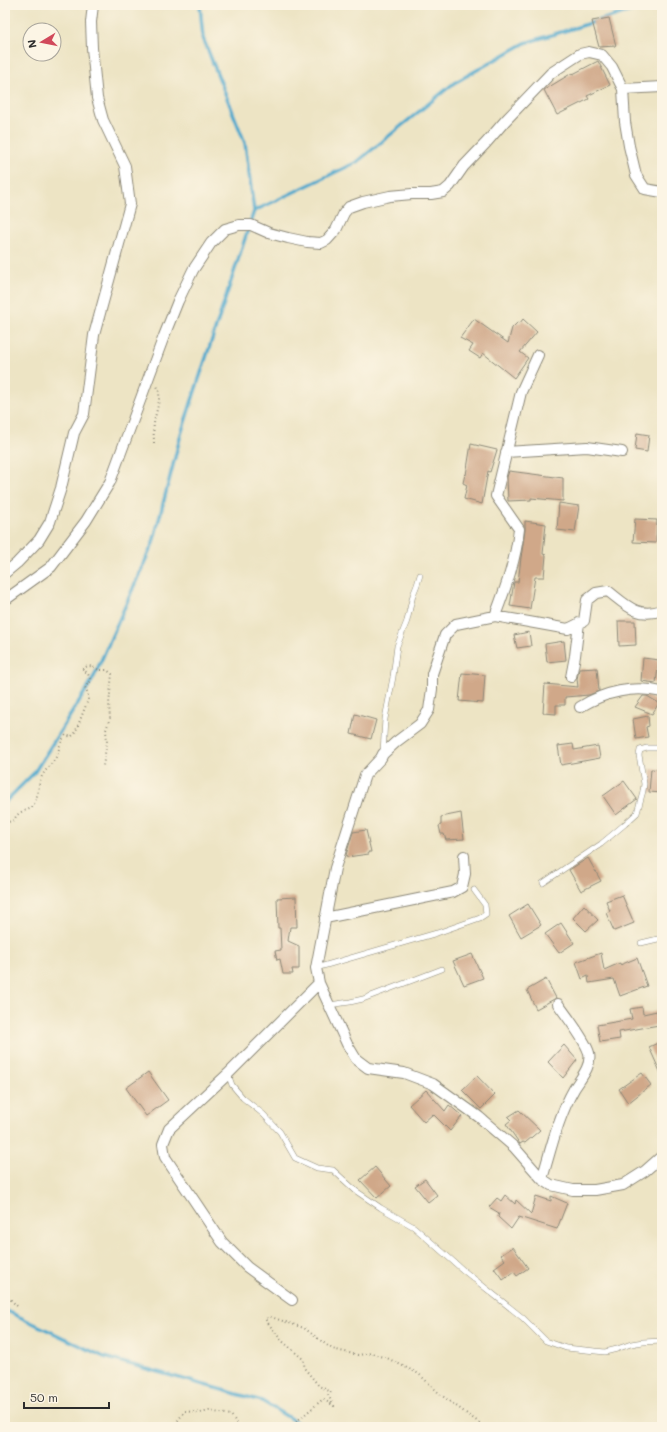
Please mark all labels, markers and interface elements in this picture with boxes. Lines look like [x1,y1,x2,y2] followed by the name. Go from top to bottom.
[22,22,62,62] north arrow
[24,38,40,49] text: N
[24,1384,109,1410] scale bar
[30,1389,58,1405] text: 50 m

